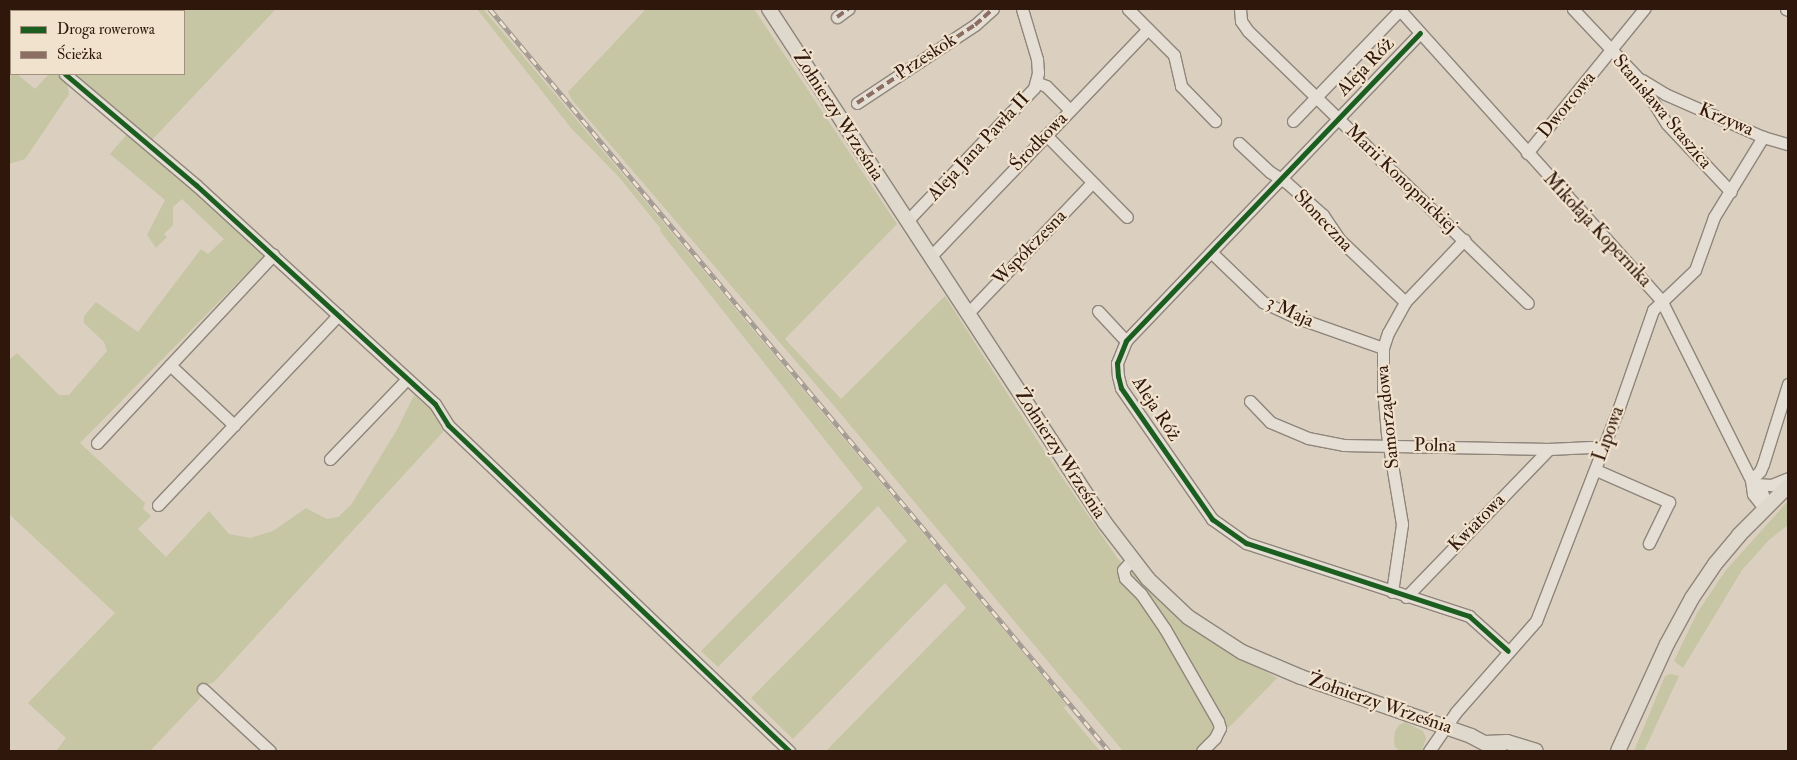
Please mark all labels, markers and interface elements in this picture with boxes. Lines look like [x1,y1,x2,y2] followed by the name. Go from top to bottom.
[10,10,185,75] legend
[57,20,155,39] text: Droga rowerowa
[891,29,961,85] street label: Przeskok
[1333,33,1399,101] street label: Aleja Róż
[57,45,102,64] text: Ścieżka
[787,47,889,185] street label: Żołnierzy Września
[1607,50,1717,174] street label: Stanisława Staszica
[1533,67,1601,143] street label: Dworcowa
[923,88,1035,206] street label: Aleja Jana Pawła II
[1695,98,1757,142] street label: Krzywa
[1005,108,1073,176] street label: Środkowa
[1340,120,1462,238] street label: Marii Konopnickiej
[1538,168,1656,292] street label: Mikołaja Kopernika
[1289,185,1357,257] street label: Słoneczna
[988,205,1072,291] street label: Współczesna
[1263,291,1317,333] street label: 3 Maja
[1371,364,1405,470] street label: Samorządowa
[1127,372,1185,446] street label: Aleja Róż
[1009,385,1111,523] street label: Żołnierzy Września
[1589,403,1629,465] street label: Lipowa
[1414,434,1456,458] street label: Polna
[1444,489,1510,557] street label: Kwiatowa
[1305,669,1455,739] street label: Żołnierzy Września

